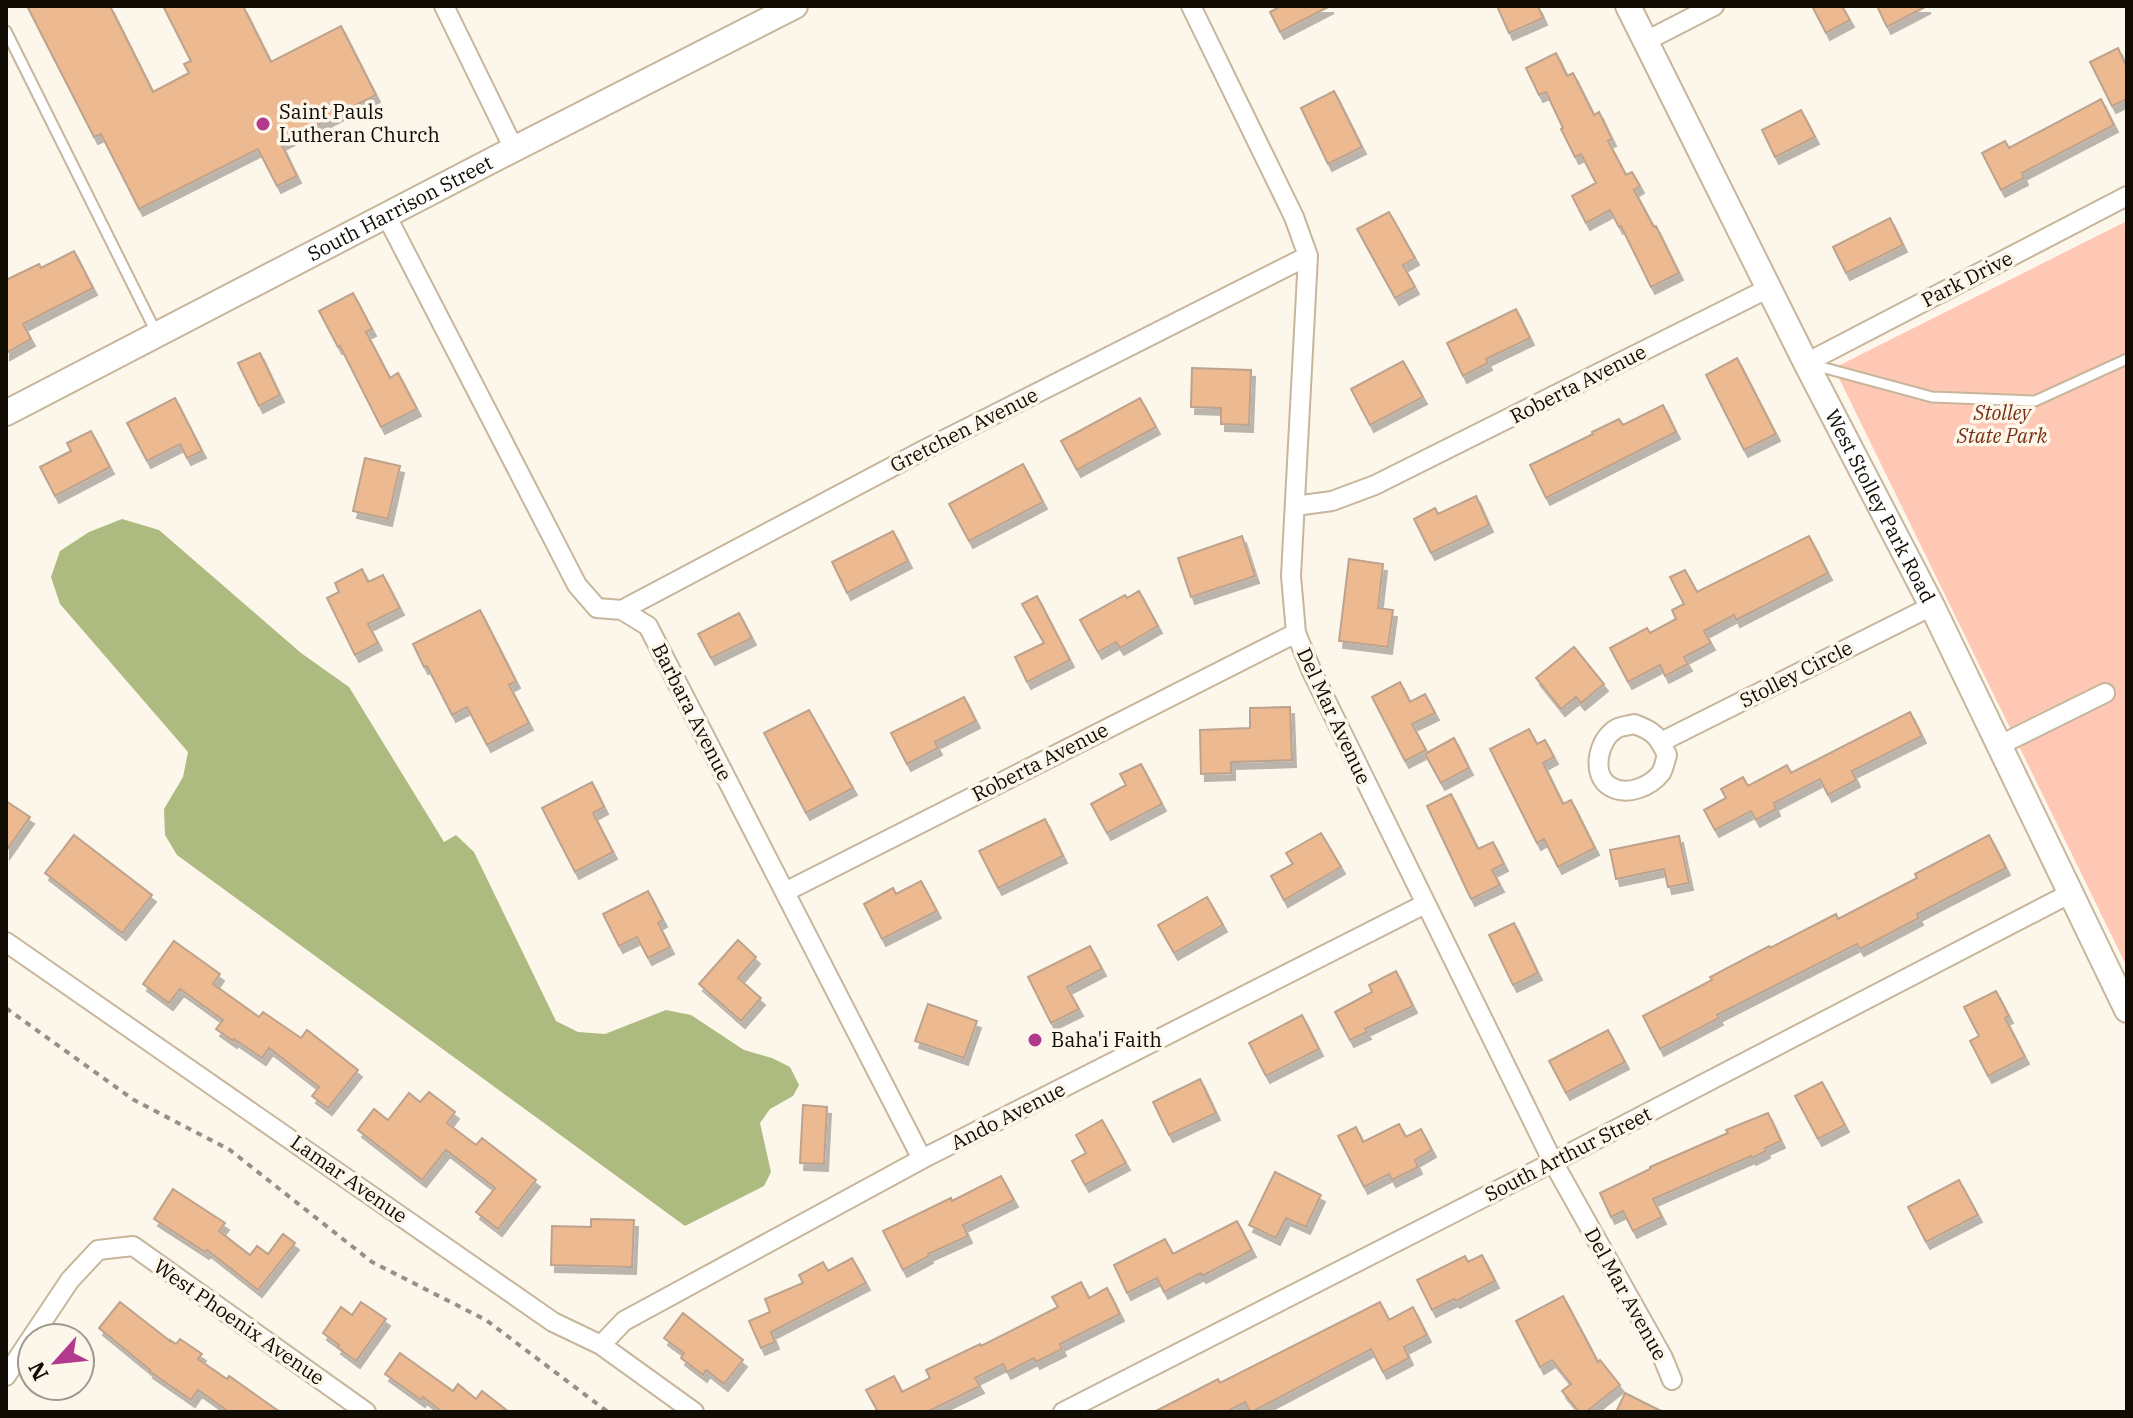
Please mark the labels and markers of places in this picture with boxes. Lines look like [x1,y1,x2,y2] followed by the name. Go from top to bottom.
[279,98,440,148] place label: Saint Pauls Lutheran Church
[254,115,272,133] marker: Saint Pauls Lutheran Church
[1051,1026,1162,1053] place label: Baha'i Faith
[1026,1031,1044,1049] marker: Baha'i Faith

